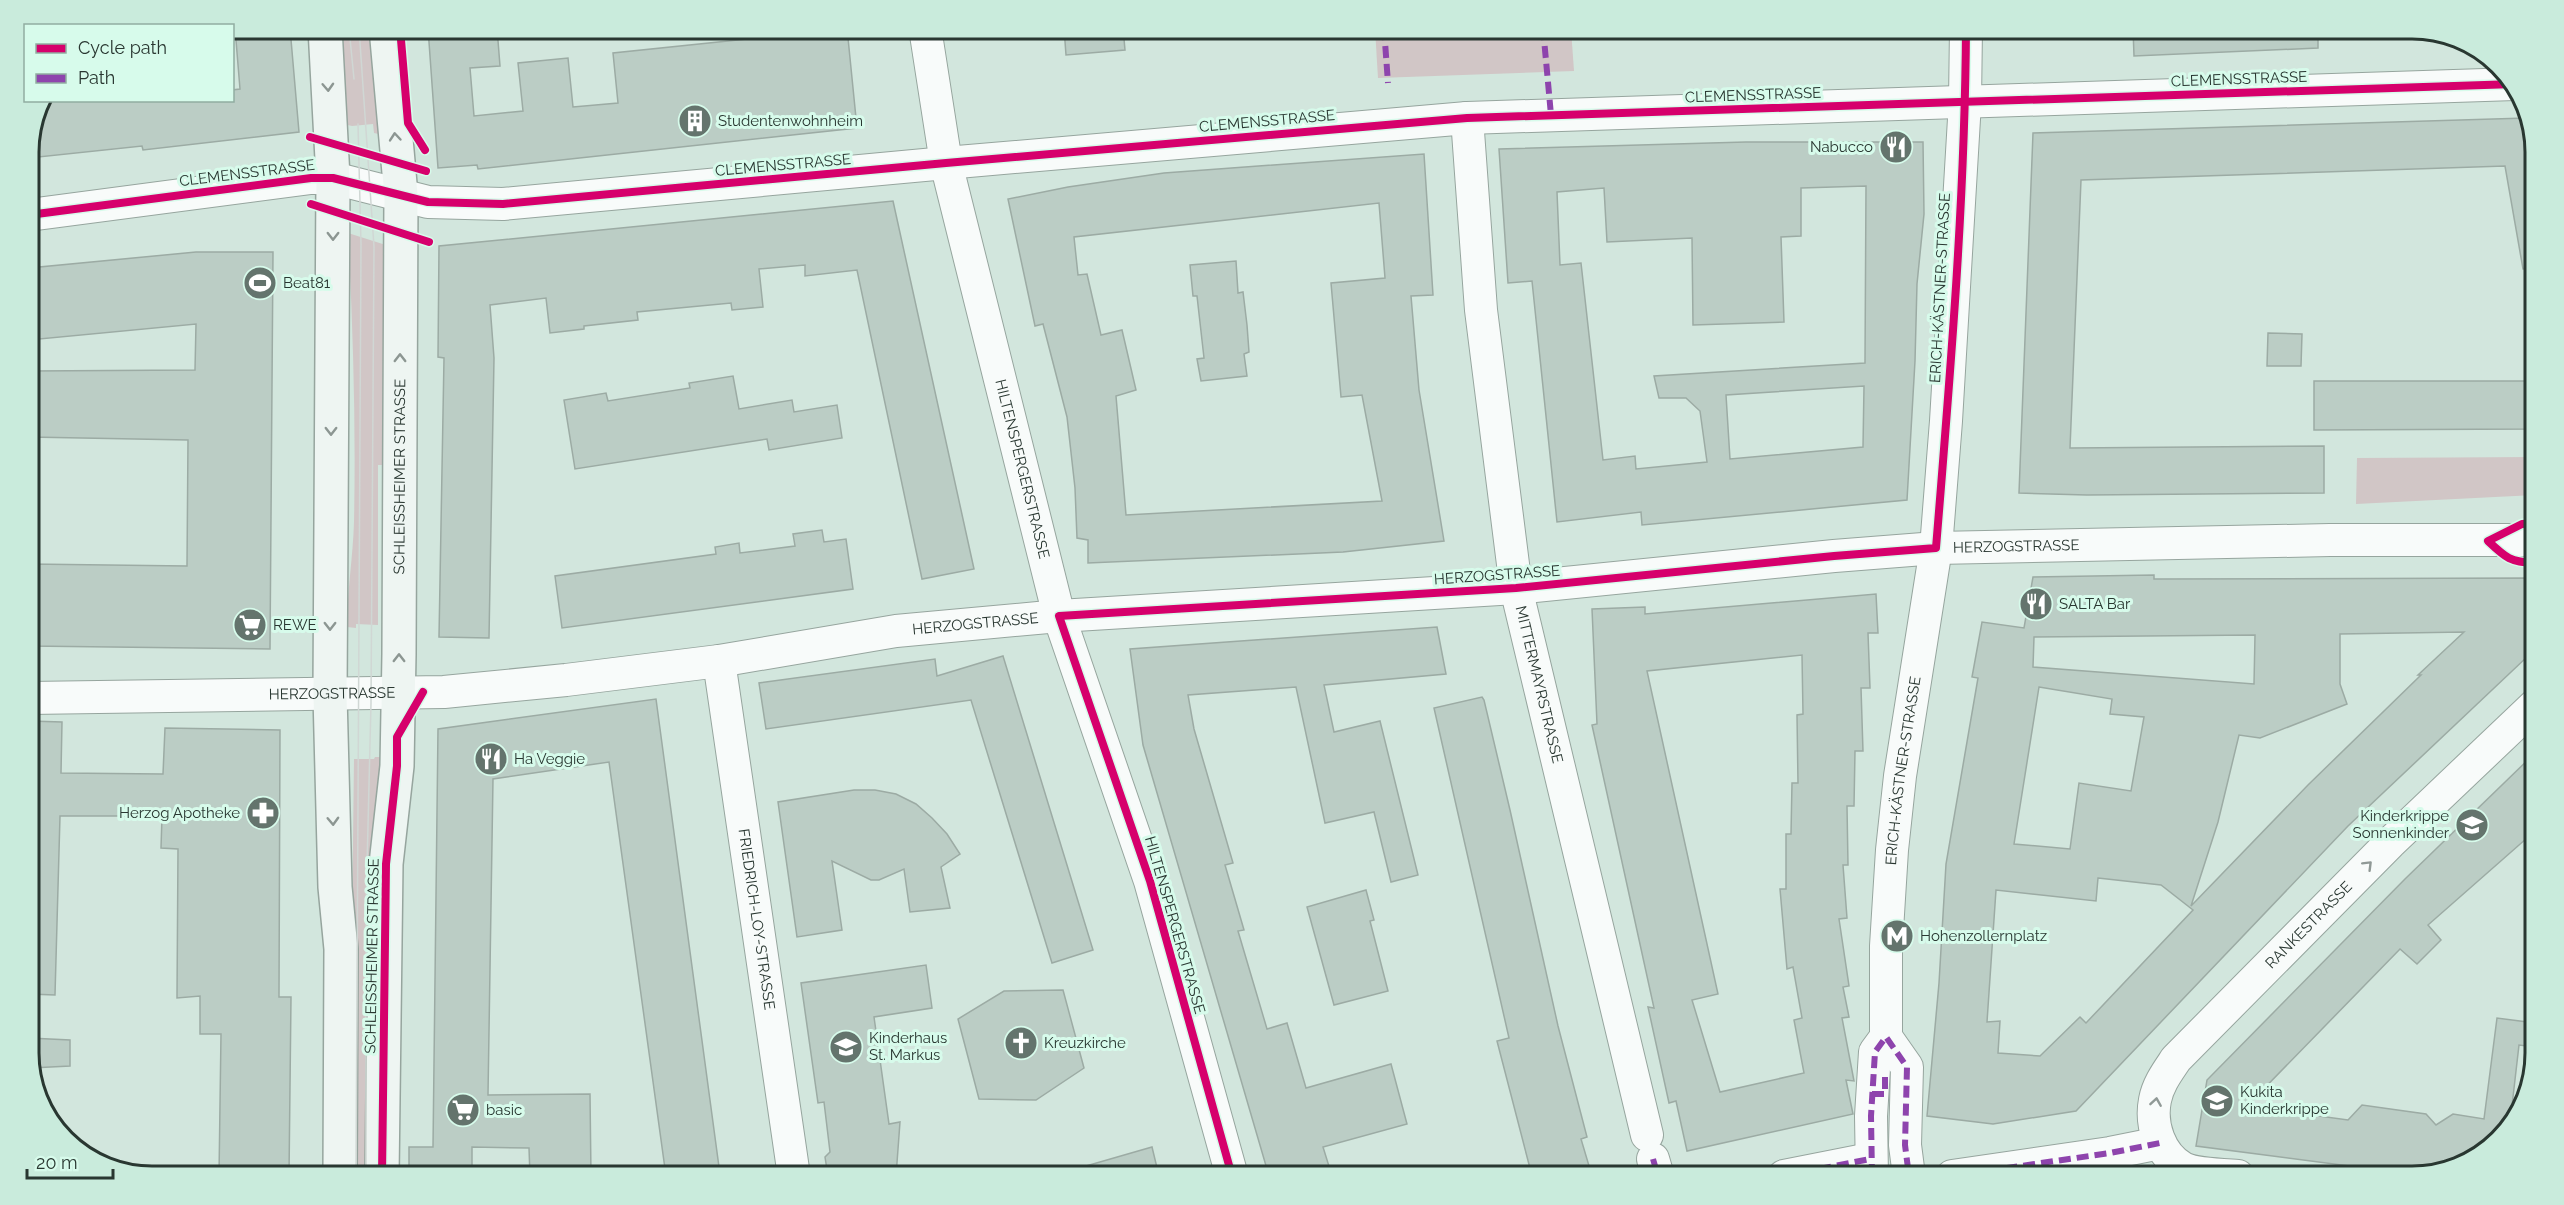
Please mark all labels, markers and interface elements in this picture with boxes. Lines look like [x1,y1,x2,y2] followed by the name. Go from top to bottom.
[24,24,234,102] legend
[78,37,167,58] text: Cycle path
[78,67,115,88] text: Path
[2170,68,2308,90] street label: CLEMENSSTRASSE
[322,82,335,91] one-way arrow
[1684,84,1822,106] street label: CLEMENSSTRASSE
[677,103,713,139] building icon: Studentenwohnheim
[1198,106,1336,136] street label: CLEMENSSTRASSE
[718,112,863,130] place label: Studentenwohnheim
[1878,129,1914,165] restaurant icon: Nabucco
[389,132,402,141] one-way arrow
[1810,138,1873,156] place label: Nabucco
[714,150,852,180] street label: CLEMENSSTRASSE
[178,156,316,190] street label: CLEMENSSTRASSE
[1925,192,1954,384] street label: ERICH-KÄSTNER-STRASSE
[327,232,339,241] one-way arrow
[242,265,278,301] sports icon: Beat81
[283,274,331,292] place label: Beat81
[394,353,406,362] one-way arrow
[991,377,1053,561] street label: HILTENSPERGERSTRASSE
[390,379,409,574] street label: SCHLEISSHEIMER STRASSE
[325,427,338,436] one-way arrow
[1953,536,2080,557] street label: HERZOGSTRASSE
[1433,562,1561,588] street label: HERZOGSTRASSE
[2018,586,2054,622] restaurant icon: SALTA Bar
[2059,595,2131,613] place label: SALTA Bar
[1512,604,1567,765] street label: MITTERMAYRSTRASSE
[232,607,268,643] supermarket icon: REWE
[911,609,1039,638] street label: HERZOGSTRASSE
[273,616,317,634] place label: REWE
[324,622,336,631] one-way arrow
[393,653,405,662] one-way arrow
[1882,675,1925,866] street label: ERICH-KÄSTNER-STRASSE
[269,684,395,704] street label: HERZOGSTRASSE
[473,741,509,777] restaurant icon: Ha Veggie
[514,750,585,768] place label: Ha Veggie
[245,795,281,831] pharmacy icon: Herzog Apotheke
[119,804,240,822] place label: Herzog Apotheke
[2353,807,2450,842] place label: Kinderkrippe Sonnenkinder
[2454,807,2490,843] school or university icon: Kinderkrippe Sonnenkinder
[327,817,340,826] one-way arrow
[735,828,779,1011] street label: FRIEDRICH-LOY-STRASSE
[1141,834,1209,1016] street label: HILTENSPERGERSTRASSE
[361,858,383,1054] street label: SCHLEISSHEIMER STRASSE
[2362,861,2372,872] one-way arrow
[2262,878,2356,972] street label: RANKESTRASSE
[1879,918,1915,954] metro station icon: Hohenzollernplatz
[1920,927,2047,945] place label: Hohenzollernplatz
[1003,1025,1039,1061] church icon: Kreuzkirche
[828,1029,864,1065] school or university icon: Kinderhaus St. Markus
[869,1029,947,1064] place label: Kinderhaus St. Markus
[1044,1034,1126,1052] place label: Kreuzkirche
[2199,1083,2235,1119] school or university icon: Kukita Kinderkrippe
[2240,1083,2329,1118] place label: Kukita Kinderkrippe
[445,1092,481,1128] supermarket icon: basic
[2150,1097,2162,1106] one-way arrow
[486,1101,522,1119] place label: basic
[27,1142,112,1180] scale bar
[36,1152,78,1173] text: 20 m

